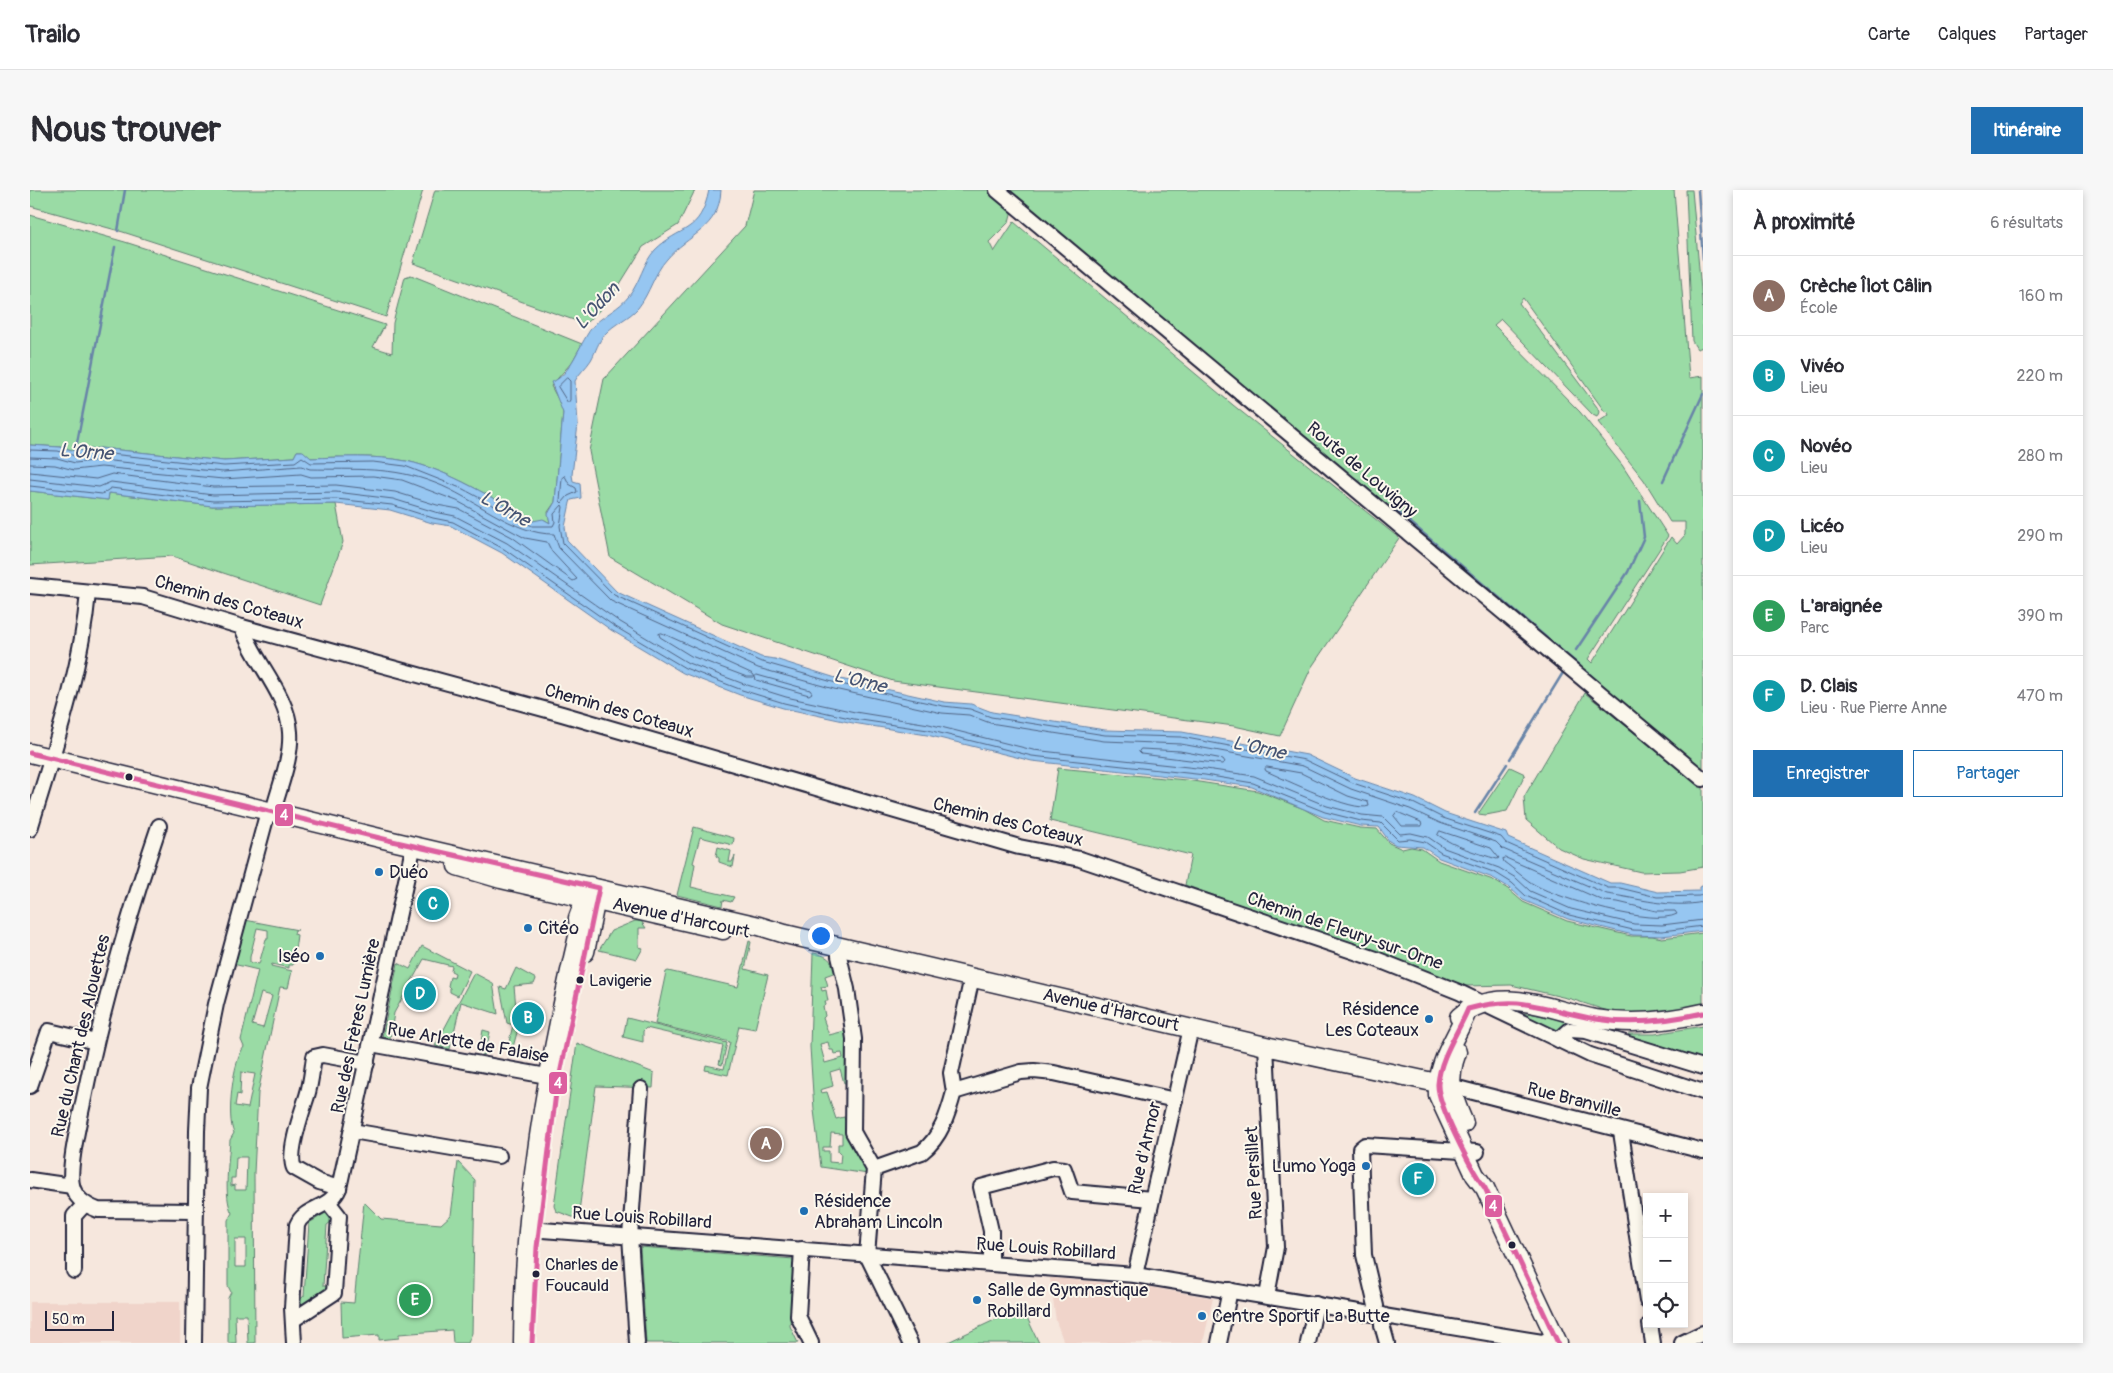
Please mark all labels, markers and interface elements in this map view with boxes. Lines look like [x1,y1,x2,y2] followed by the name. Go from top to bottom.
[25,20,80,49] text: Trailo
[1868,23,1910,46] text: Carte
[1938,23,1996,46] text: Calques
[2024,23,2088,46] text: Partager
[1971,107,2083,154] button: Itinéraire
[30,108,221,152] text: Nous trouver
[1753,209,1856,236] text: À proximité
[1990,213,2063,233] text: 6 résultats
[1800,274,1932,298] text: Crèche Îlot Câlin
[569,276,626,335] water label: L'Odon
[1764,286,1774,306] text: A
[2019,286,2063,306] text: 160 m
[1800,298,1837,318] text: École
[1800,354,1844,378] text: Vivéo
[1764,366,1774,386] text: B
[2017,366,2063,386] text: 220 m
[1800,378,1828,398] text: Lieu
[1302,417,1422,523] street label: Route de Louvigny
[1800,434,1852,458] text: Novéo
[59,438,115,466] water label: L'Orne
[1764,446,1774,466] text: C
[2017,446,2063,466] text: 280 m
[1800,458,1828,478] text: Lieu
[476,486,536,533] water label: L'Orne
[1800,514,1844,538] text: Licéo
[1764,526,1774,546] text: D
[2017,526,2063,546] text: 290 m
[1800,538,1828,558] text: Lieu
[152,570,306,634] street label: Chemin des Coteaux
[1800,594,1882,618] text: L'araignée
[1765,606,1773,626] text: E
[2017,606,2063,626] text: 390 m
[1800,618,1829,638] text: Parc
[831,663,890,699] water label: L'Orne
[1800,674,1857,698] text: D. Clais
[542,679,696,743] street label: Chemin des Coteaux
[1764,686,1774,706] text: F
[2017,686,2063,706] text: 470 m
[1800,698,1947,718] text: Lieu · Rue Pierre Anne
[1230,731,1289,766] water label: L'Orne
[1753,750,1903,797] button: Enregistrer
[1913,750,2063,797] button: Partager
[124,772,134,782] unlabelled marker
[930,792,1086,852] street label: Chemin des Coteaux
[274,803,294,827] line badge: 4
[280,807,289,824] text: 4
[389,861,429,884] place label: Duéo
[373,866,385,878] marker: Duéo
[417,885,449,923] pin: C
[1244,887,1446,975] street label: Chemin de Fleury-sur-Orne
[610,892,752,944] street label: Avenue d'Harcourt
[538,917,579,940] place label: Citéo
[522,922,534,934] marker: Citéo
[808,923,834,949] your location
[46,932,116,1140] street label: Rue du Chant des Alouettes
[326,936,386,1116] street label: Rue des Frères Lumière
[278,945,310,968] place label: Iséo
[314,950,326,962] marker: Iséo
[589,970,652,991] place label: Lavigerie
[404,975,436,1013] pin: D
[575,975,585,985] marker: Lavigerie
[1041,983,1182,1037] street label: Avenue d'Harcourt
[1325,998,1419,1042] place label: Résidence Les Coteaux
[512,999,544,1037] pin: B
[1423,1013,1435,1025] marker: Résidence Les Coteaux
[385,1017,551,1069] street label: Rue Arlette de Falaise
[548,1071,568,1095] line badge: 4
[554,1075,563,1092] text: 4
[1525,1077,1623,1123] street label: Rue Branville
[1123,1099,1167,1197] street label: Rue d'Armor
[750,1125,782,1163] pin: A
[1240,1125,1268,1220] street label: Rue Persillet
[1272,1155,1356,1178] place label: Lumo Yoga
[1360,1160,1372,1172] marker: Lumo Yoga
[1402,1160,1434,1198] pin: F
[814,1190,943,1234] place label: Résidence Abraham Lincoln
[1643,1193,1688,1328] map controls
[1643,1193,1688,1238] button: +
[1484,1194,1503,1218] line badge: 4
[1489,1198,1498,1215] text: 4
[571,1202,713,1234] street label: Rue Louis Robillard
[798,1205,810,1217] marker: Résidence Abraham Lincoln
[975,1233,1117,1265] street label: Rue Louis Robillard
[1643,1238,1688,1283] button: −
[1507,1240,1517,1250] unlabelled marker
[545,1254,619,1296] place label: Charles de Foucauld
[531,1269,541,1279] marker: Charles de Foucauld
[987,1279,1148,1323] place label: Salle de Gymnastique Robillard
[399,1281,431,1319] pin: E
[1643,1283,1688,1328] button: locate
[971,1294,983,1306] marker: Salle de Gymnastique Robillard
[1212,1305,1390,1328] place label: Centre Sportif La Butte
[45,1308,114,1331] scale bar
[1196,1310,1208,1322] marker: Centre Sportif La Butte
[52,1311,85,1328] text: 50 m

